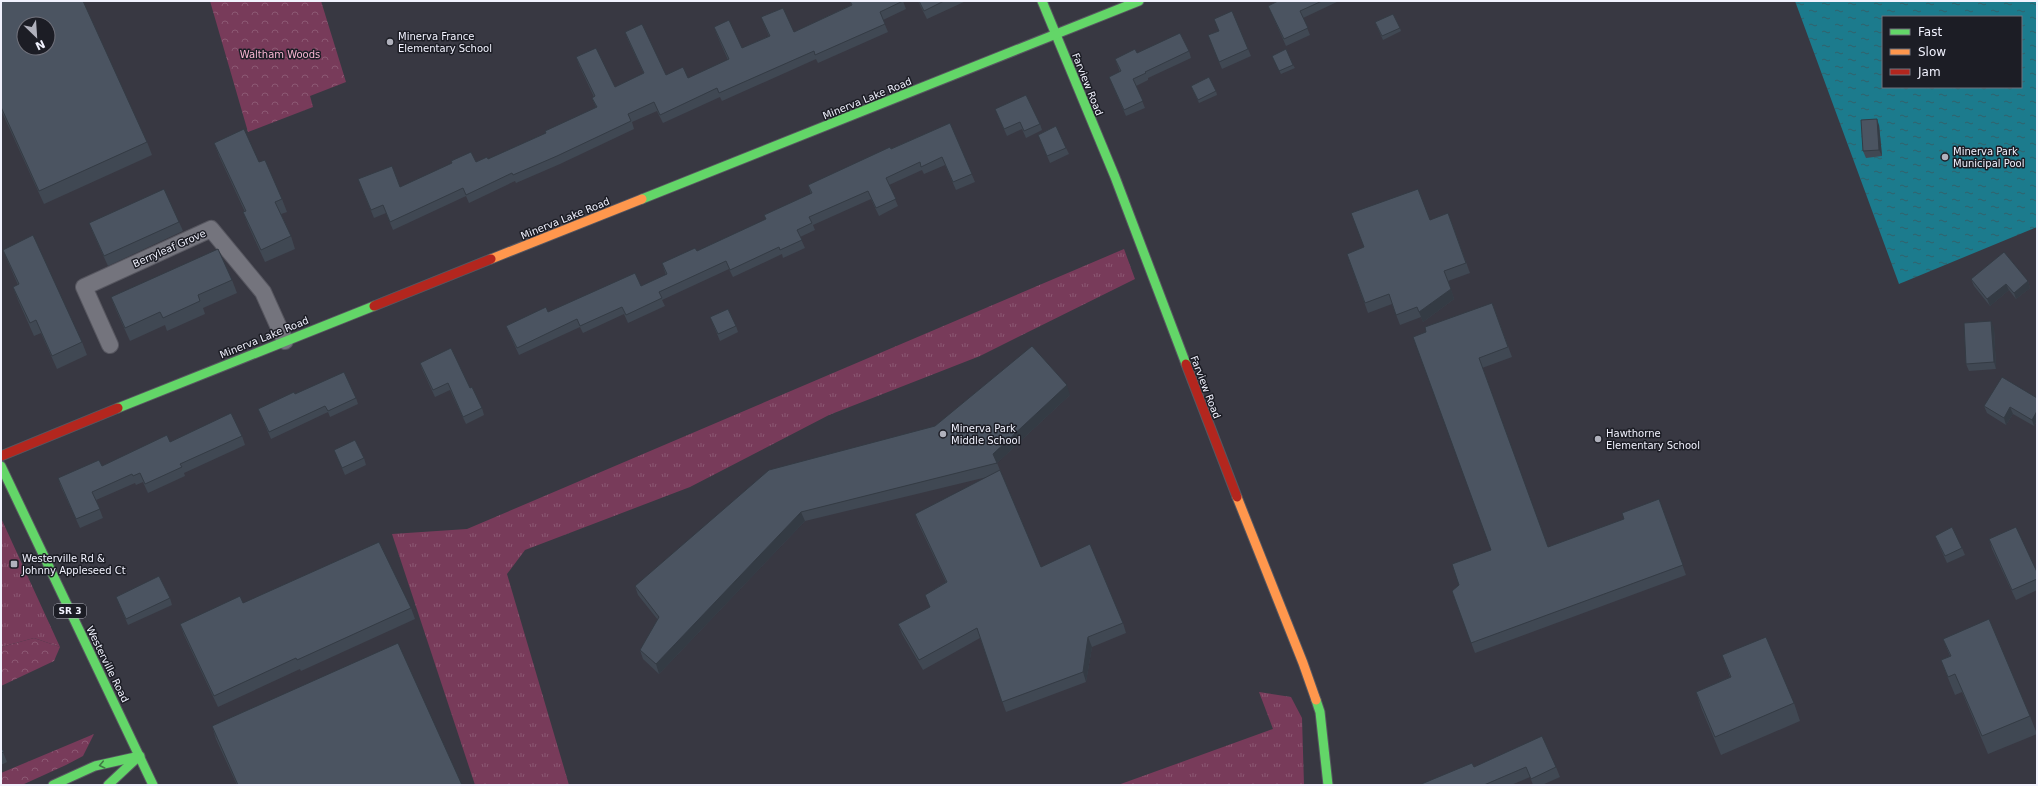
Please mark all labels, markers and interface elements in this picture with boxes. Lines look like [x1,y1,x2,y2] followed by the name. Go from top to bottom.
[16,16,56,56] north arrow
[1882,16,2022,88] legend
[1918,25,1942,39] text: Fast
[398,31,492,54] place label: Minerva France Elementary School
[33,37,47,52] text: N
[385,37,395,47] marker: Minerva France Elementary School
[1918,45,1946,59] text: Slow
[240,49,320,60] park label: Waltham Woods
[1070,51,1105,117] street label: Farview Road
[1917,65,1941,79] text: Jam
[821,76,913,121] street label: Minerva Lake Road
[1953,146,2024,169] place label: Minerva Park Municipal Pool
[1940,152,1950,162] marker: Minerva Park Municipal Pool
[519,196,611,241] street label: Minerva Lake Road
[131,227,207,269] street label: Berryleaf Grove
[218,315,310,360] street label: Minerva Lake Road
[1189,354,1223,420] street label: Farview Road
[951,423,1020,446] place label: Minerva Park Middle School
[1606,428,1700,451] place label: Hawthorne Elementary School
[938,429,948,439] marker: Minerva Park Middle School
[1593,434,1603,444] marker: Hawthorne Elementary School
[21,553,126,576] place label: Westerville Rd & Johnny Appleseed Ct
[9,559,19,569] marker: Westerville Rd & Johnny Appleseed Ct
[54,604,86,618] road number: SR 3
[84,624,131,704] street label: Westerville Road
[99,760,105,768] one-way arrow

